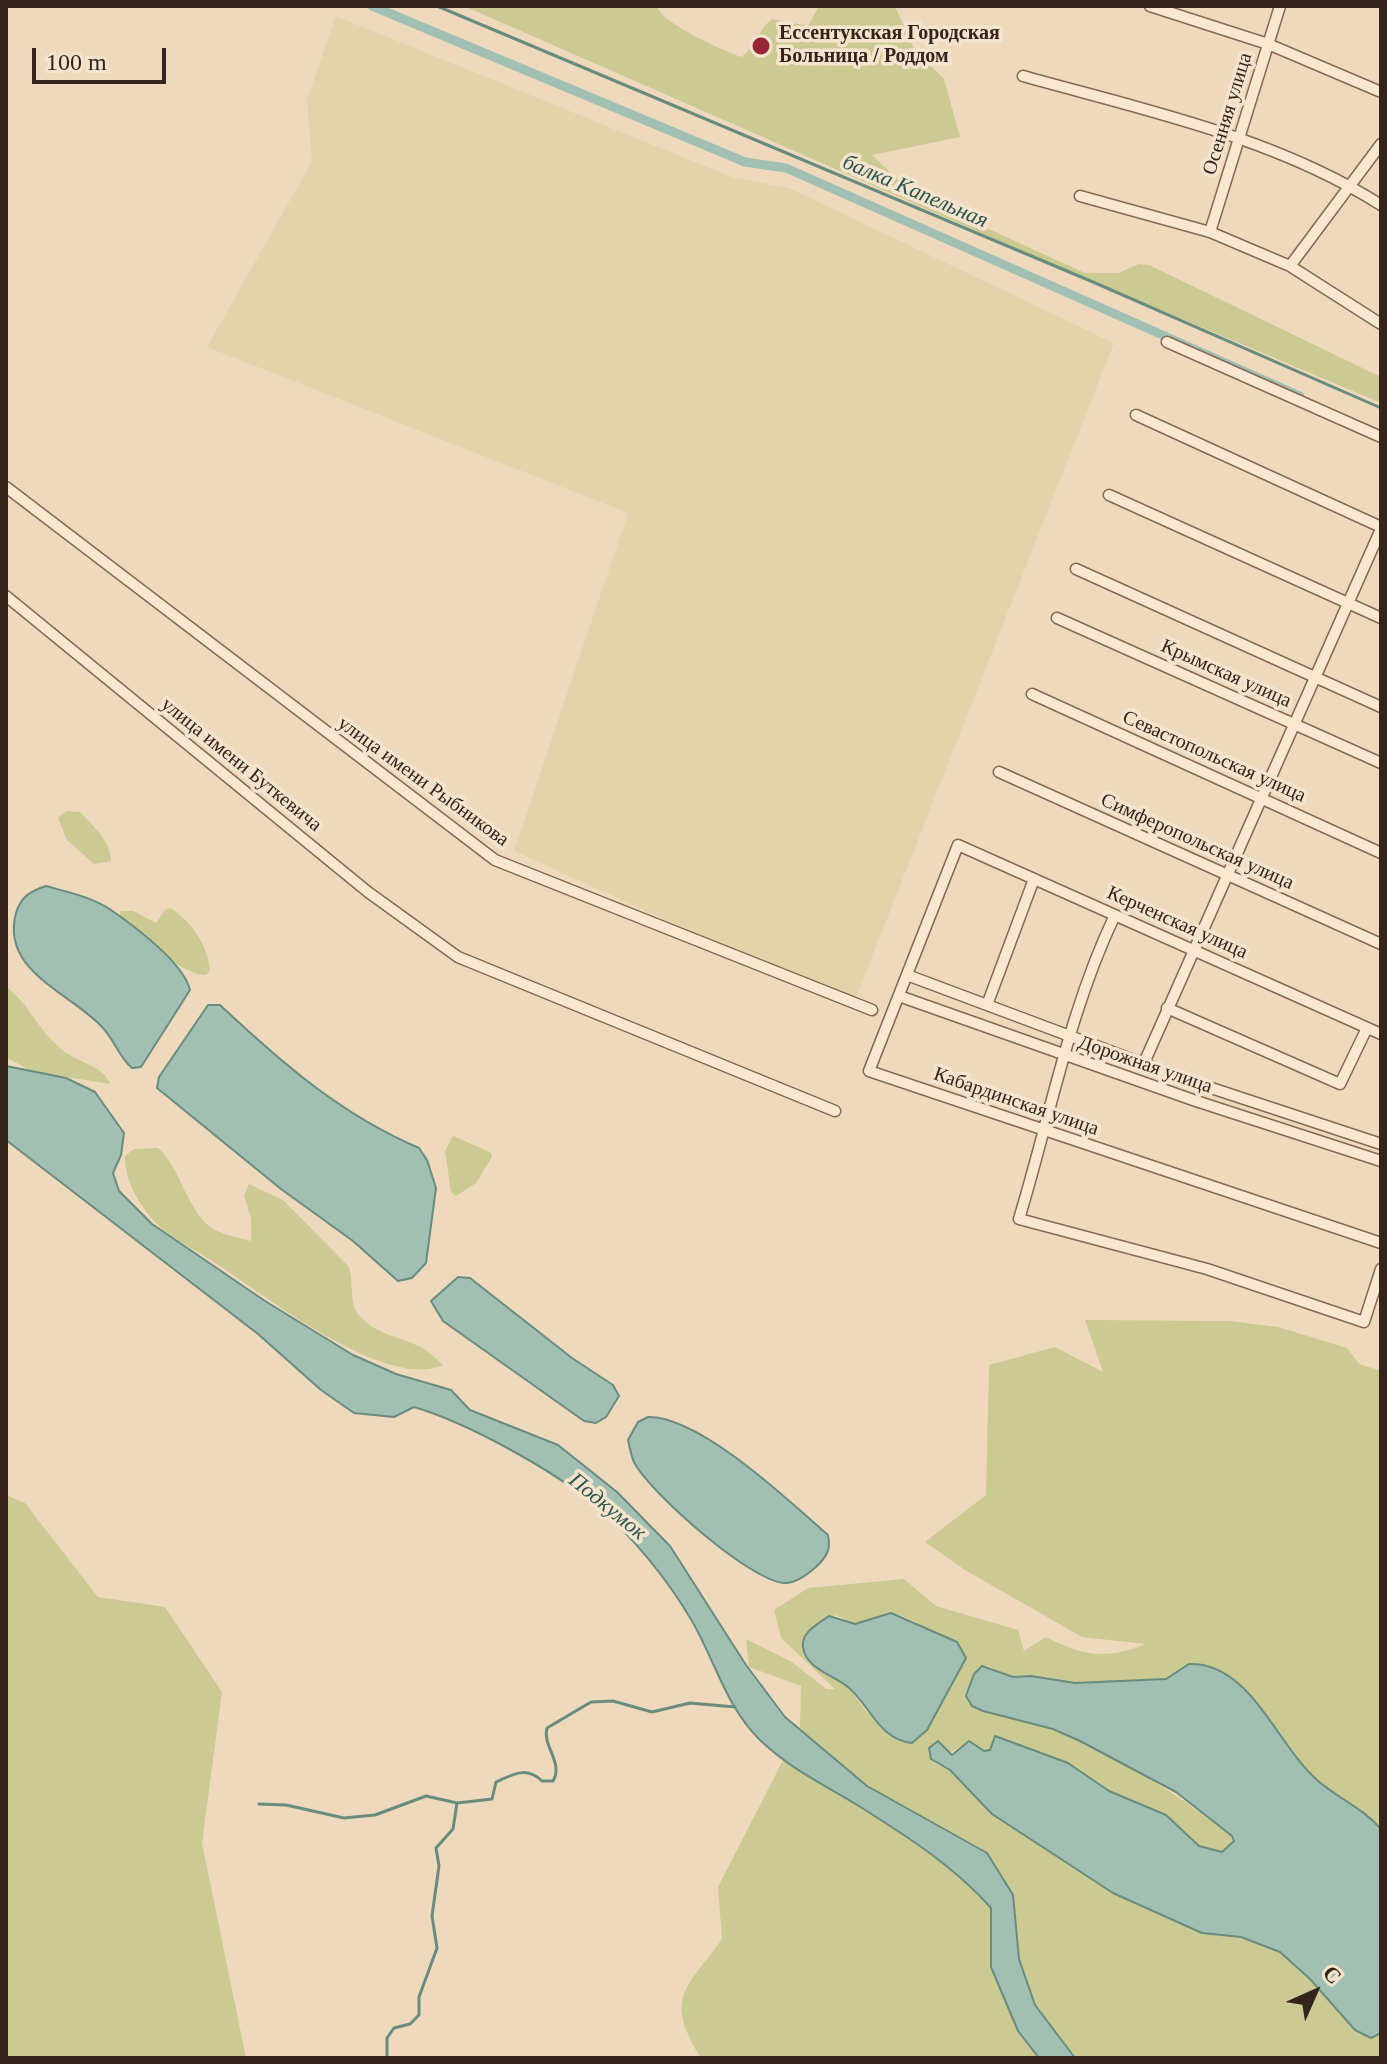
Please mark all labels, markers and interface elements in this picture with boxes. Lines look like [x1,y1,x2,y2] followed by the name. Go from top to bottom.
[779,22,1000,69] place label: Ессентукская Городская Больница / Роддом
[36,32,170,82] scale bar
[750,35,772,57] marker: Ессентукская Городская Больница / Роддом
[46,49,107,75] text: 100 m
[1198,50,1258,178] street label: Осенняя улица
[838,149,992,235] water label: балка Капельная
[1157,635,1295,713] street label: Крымская улица
[156,693,326,837] street label: улица имени Буткевича
[1119,706,1309,808] street label: Севастопольская улица
[333,712,513,852] street label: улица имени Рыбникова
[1097,789,1297,895] street label: Симферопольская улица
[1103,881,1251,965] street label: Керченская улица
[1075,1031,1215,1099] street label: Дорожная улица
[930,1062,1102,1142] street label: Кабардинская улица
[563,1468,651,1546] water label: Подкумок
[1275,1952,1355,2032] north arrow
[1318,1960,1347,1989] text: С

